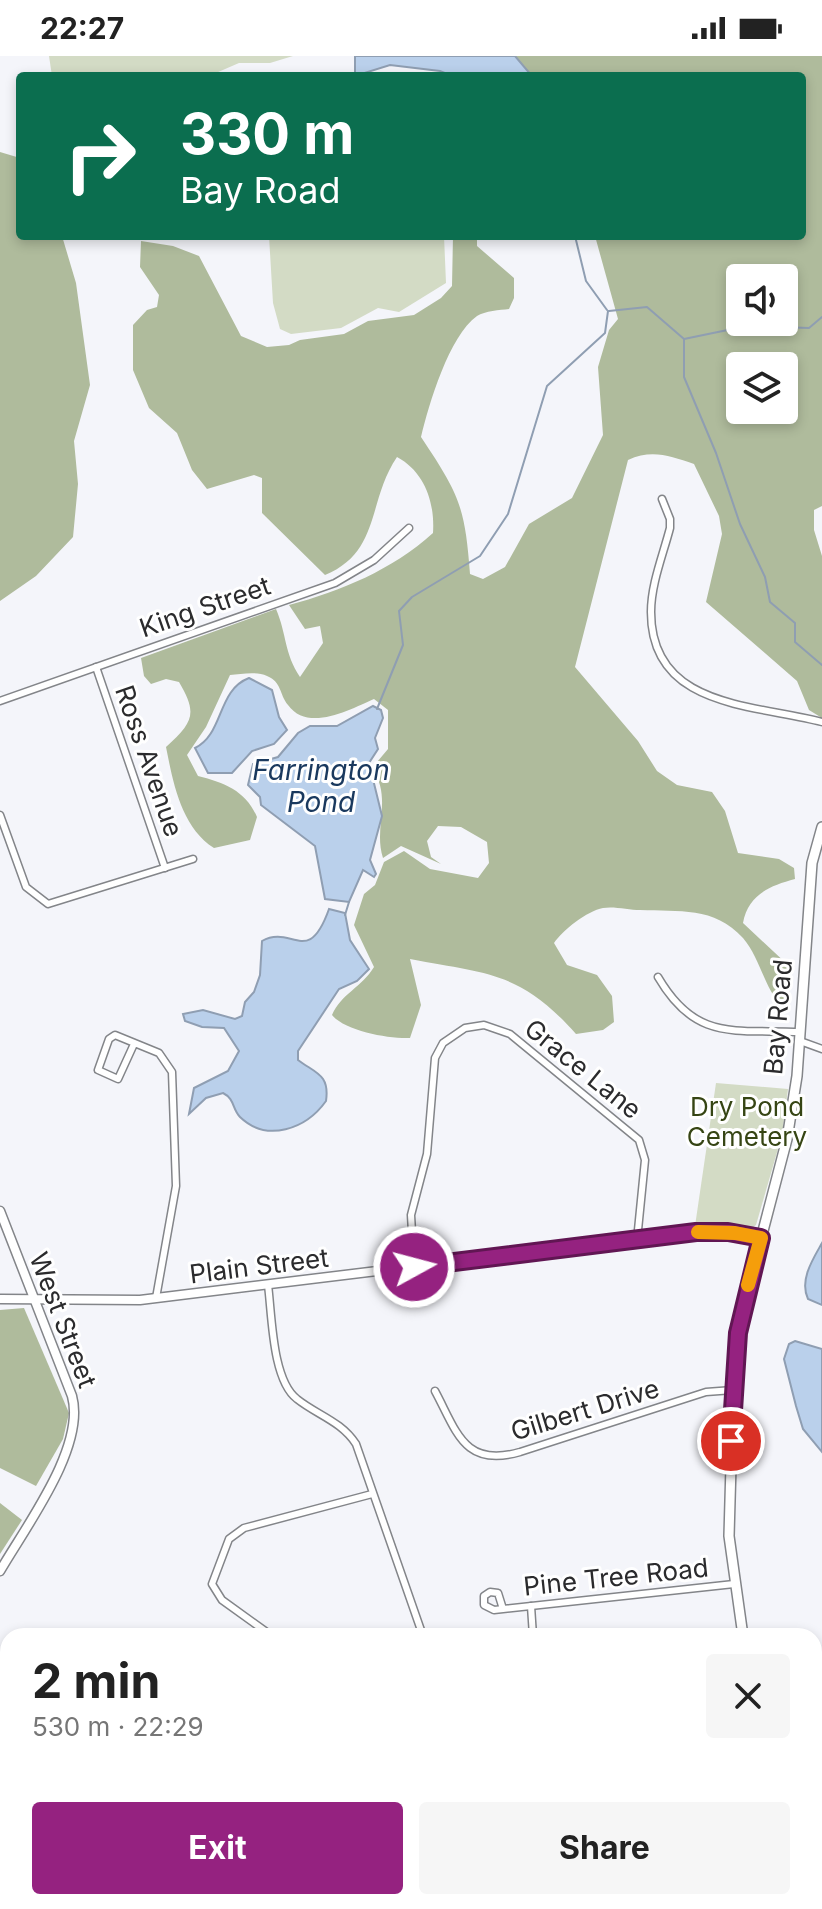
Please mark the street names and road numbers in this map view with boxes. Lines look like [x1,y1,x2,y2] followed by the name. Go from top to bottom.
[135,570,274,643] street label: King Street
[109,681,190,841] street label: Ross Avenue
[757,958,798,1076] street label: Bay Road
[519,1012,648,1125] street label: Grace Lane
[188,1242,330,1289] street label: Plain Street
[23,1248,103,1392] street label: West Street
[507,1372,663,1447] street label: Gilbert Drive
[522,1551,710,1602] street label: Pine Tree Road

